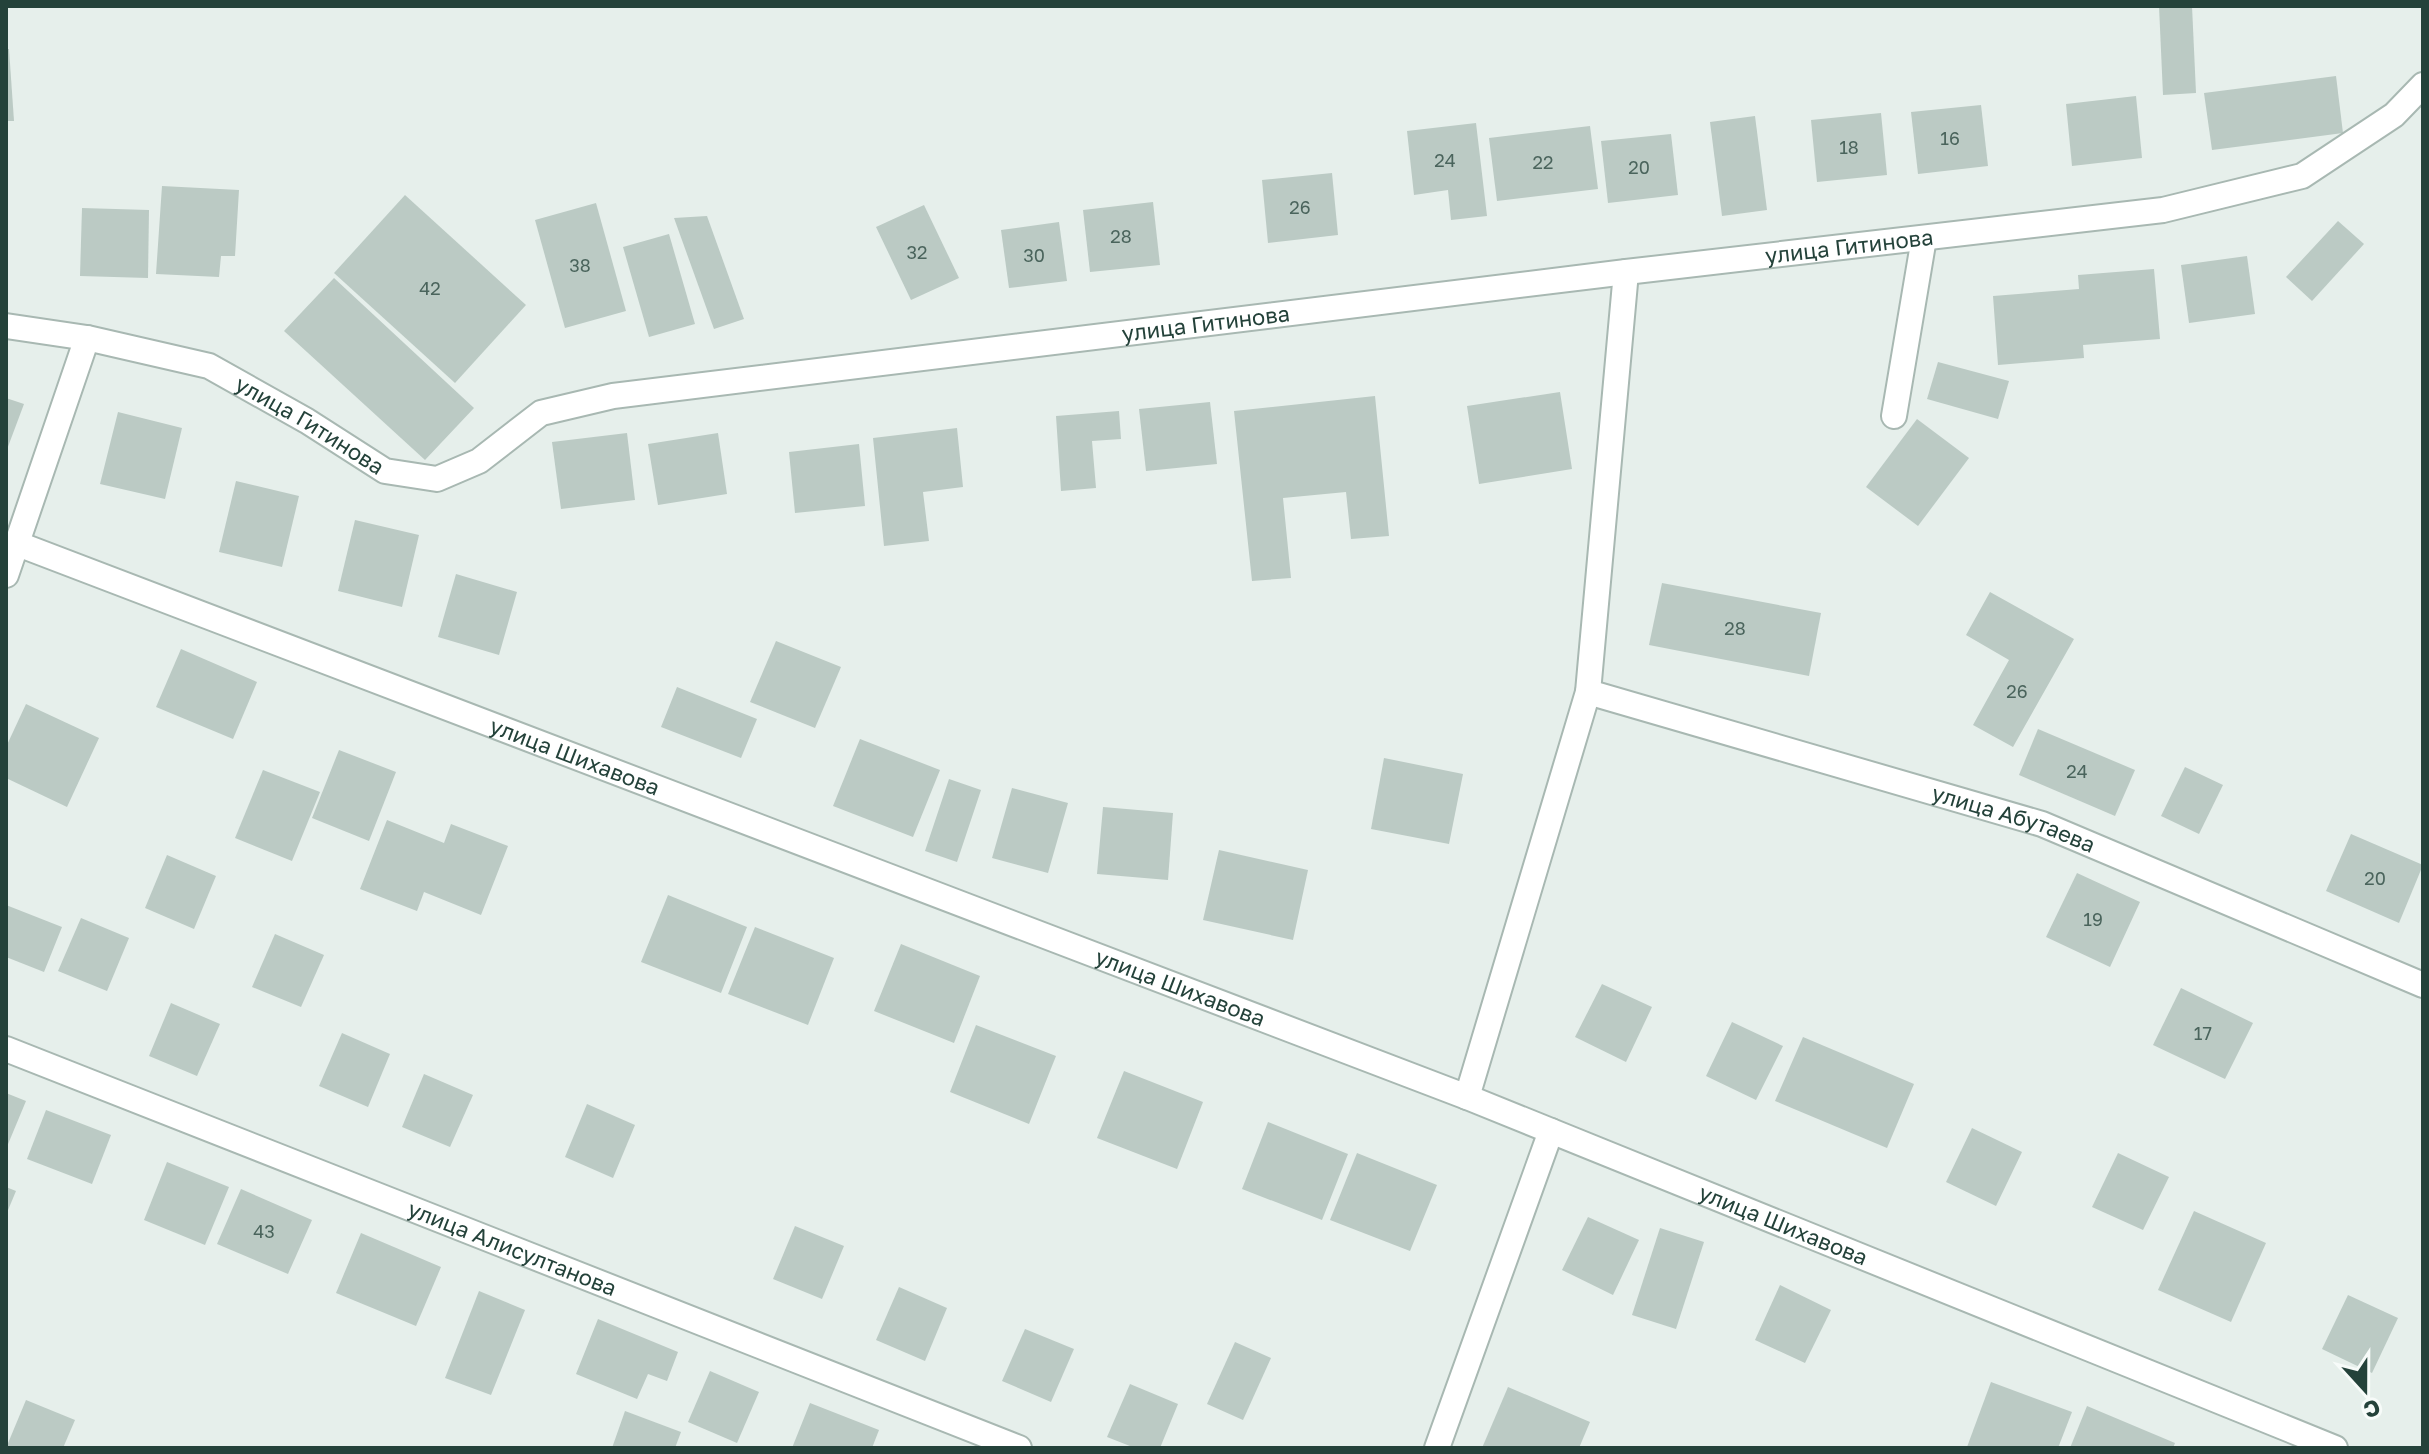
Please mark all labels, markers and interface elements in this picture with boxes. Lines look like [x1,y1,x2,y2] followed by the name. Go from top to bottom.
[1940,127,1960,149] house number: 16
[1839,136,1859,158] house number: 18
[1434,149,1456,171] house number: 24
[1533,151,1553,173] house number: 22
[1628,156,1650,178] house number: 20
[1289,196,1311,218] house number: 26
[1764,223,1935,269] street label: улица Гитинова
[1110,225,1132,247] house number: 28
[907,241,927,263] house number: 32
[1023,244,1045,266] house number: 30
[569,254,591,276] house number: 38
[419,277,441,299] house number: 42
[1120,299,1291,347] street label: улица Гитинова
[231,370,390,480] street label: улица Гитинова
[1724,617,1746,639] house number: 28
[2006,680,2028,702] house number: 26
[486,711,664,801] street label: улица Шихавова
[2066,760,2088,782] house number: 24
[1929,779,2099,858] street label: улица Абутаева
[2364,867,2386,889] house number: 20
[2083,908,2103,930] house number: 19
[1092,942,1269,1032] street label: улица Шихавова
[2194,1022,2212,1044] house number: 17
[1695,1178,1872,1271] street label: улица Шихавова
[404,1195,621,1301] street label: улица Алисултанова
[253,1220,275,1242] house number: 43
[2325,1350,2405,1430] north arrow
[2360,1394,2384,1425] text: С

